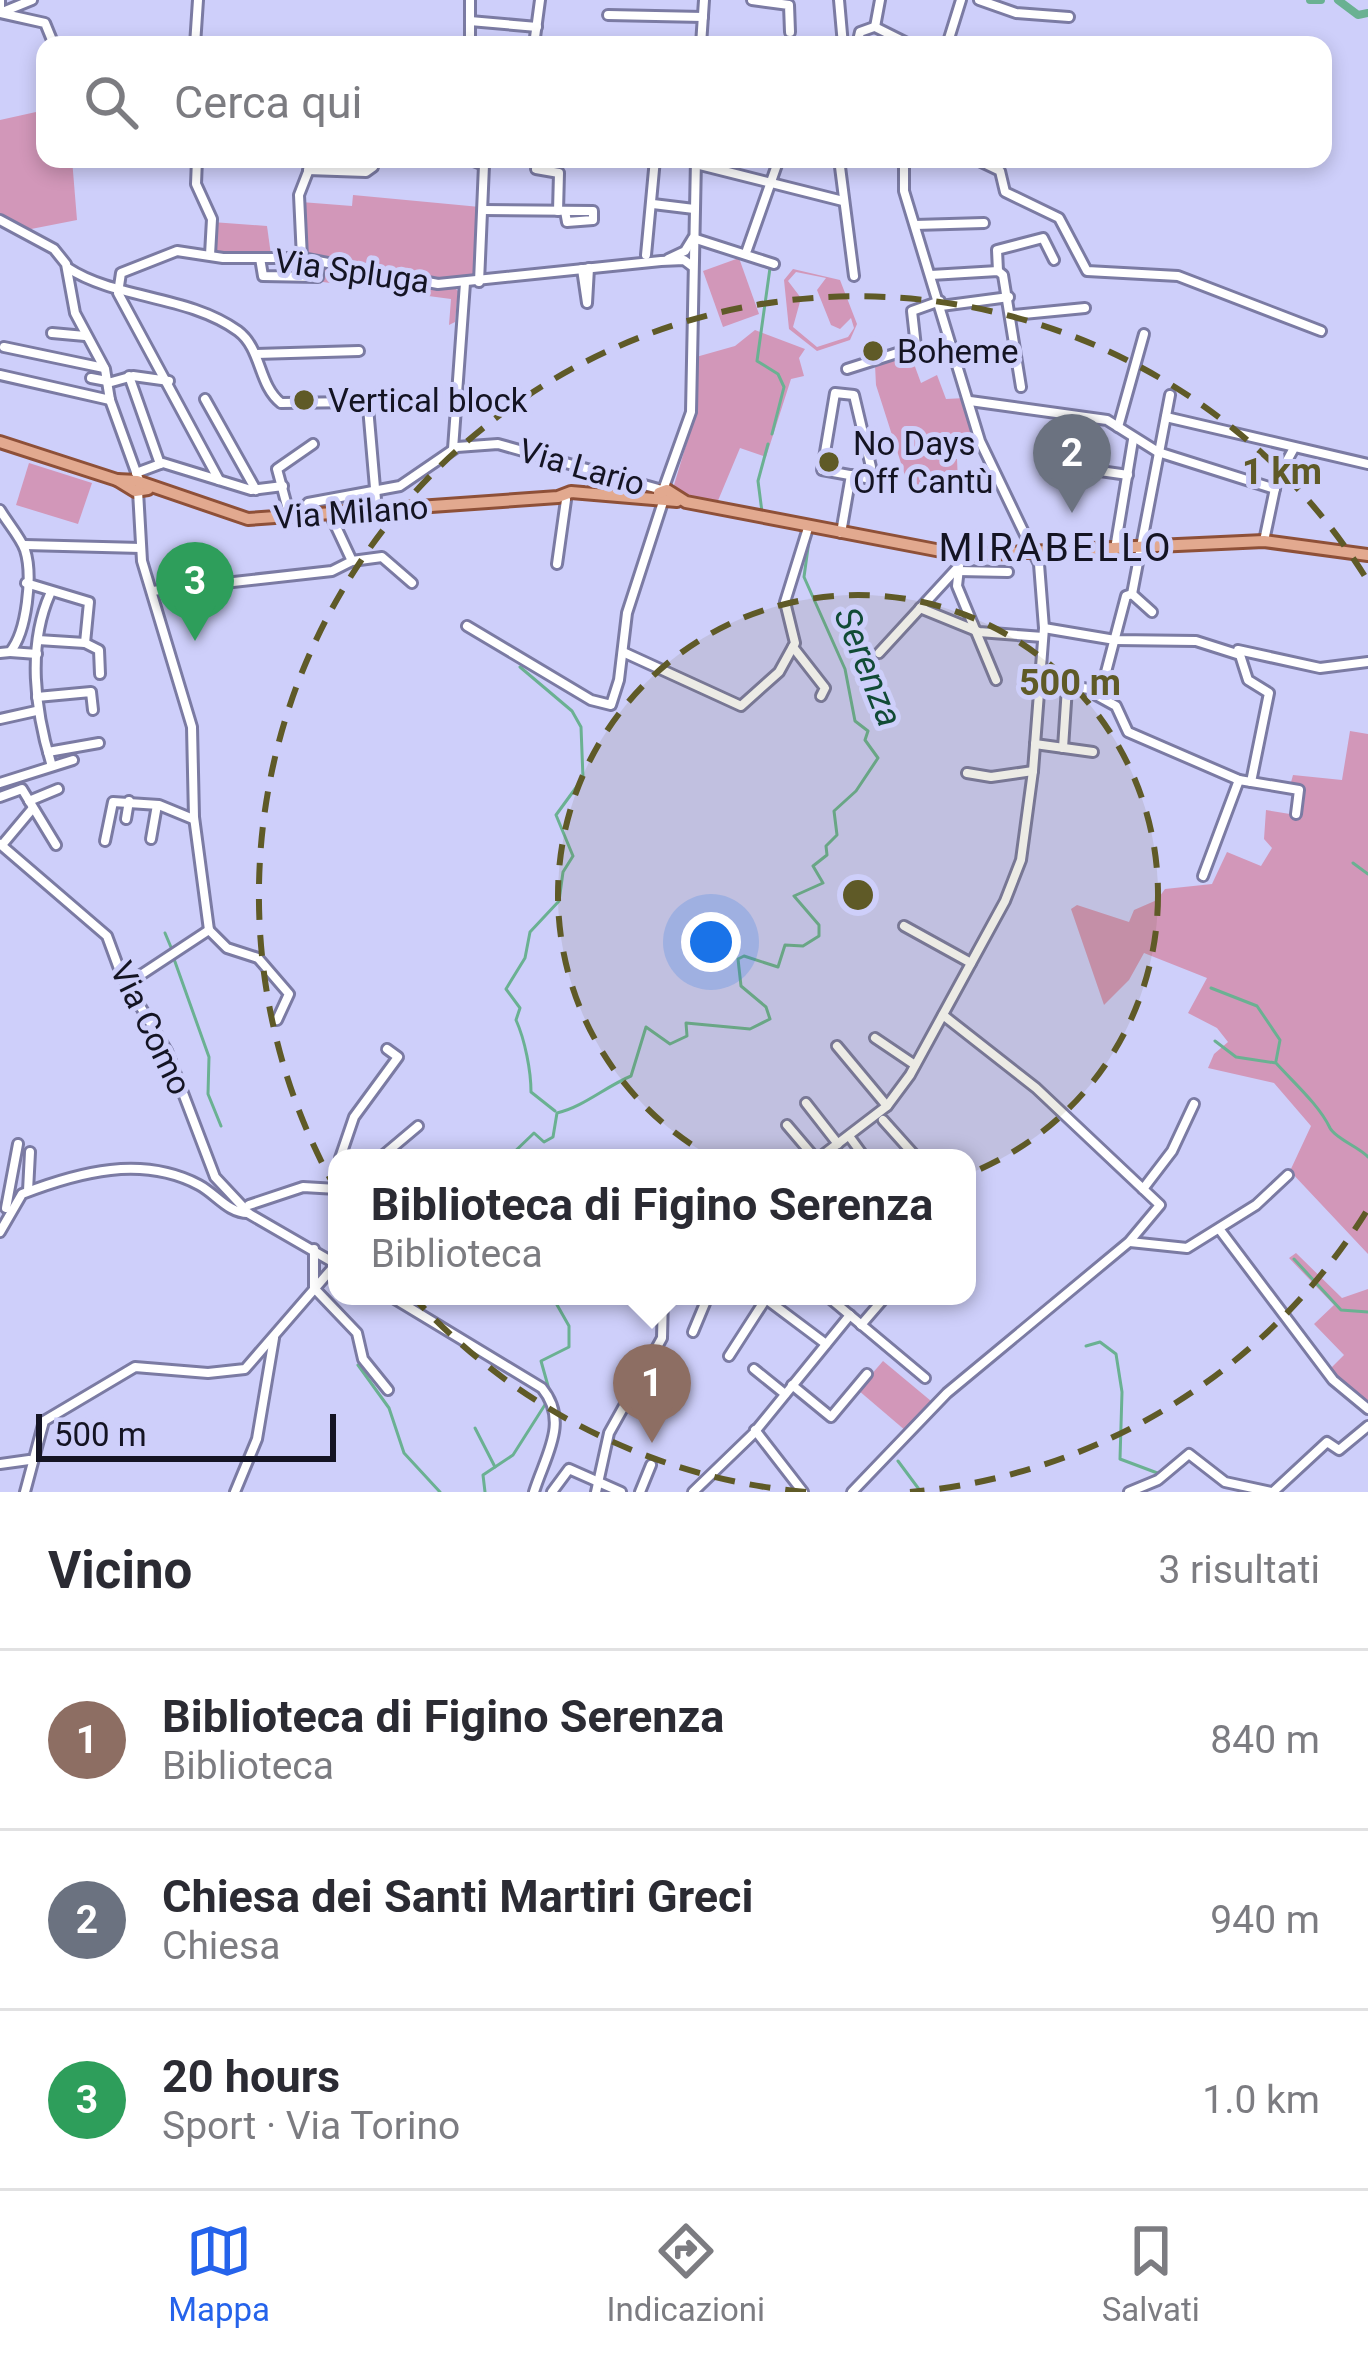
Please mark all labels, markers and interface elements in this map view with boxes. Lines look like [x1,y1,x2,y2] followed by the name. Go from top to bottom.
[36,36,1332,168] search box
[78,69,144,135] icon: search
[174,76,363,129] text: Cerca qui
[272,241,432,301] street label: Via Spluga
[897,332,1019,371] place label: Boheme
[860,338,886,364] marker: Boheme
[328,381,528,420] place label: Vertical block
[291,387,317,413] marker: Vertical block
[1033,414,1111,513] pin: 2
[853,424,993,501] place label: No Days Off Cantù
[515,430,649,504] street label: Via Lario
[816,449,842,475] marker: No Days Off Cantù
[1242,451,1322,493] text: 1 km
[272,487,430,537] street label: Via Milano
[938,525,1174,571] district label: MIRABELLO
[156,542,234,641] pin: 3
[825,601,911,733] water label: Serenza
[1019,662,1121,704] text: 500 m
[837,874,879,916] centre of rings
[681,912,741,972] your location
[102,955,200,1101] street label: Via Como
[328,1149,976,1305] popup
[371,1178,933,1231] text: Biblioteca di Figino Serenza
[371,1231,543,1277] text: Biblioteca
[613,1344,691,1443] pin: 1
[36,1408,336,1461] scale bar
[54,1415,147,1454] text: 500 m
[48,1541,192,1600] text: Vicino
[1158,1547,1320,1593] text: 3 risultati
[162,1690,724,1743] text: Biblioteca di Figino Serenza
[76,1717,98,1763] text: 1
[1210,1717,1320,1763] text: 840 m
[162,1743,334,1789] text: Biblioteca
[162,1870,753,1923] text: Chiesa dei Santi Martiri Greci
[76,1897,98,1943] text: 2
[1210,1897,1320,1943] text: 940 m
[162,1923,280,1969] text: Chiesa
[162,2050,340,2103] text: 20 hours
[76,2077,98,2123] text: 3
[1202,2077,1320,2123] text: 1.0 km
[162,2103,460,2149] text: Sport · Via Torino
[168,2218,270,2329] tab: Mappa
[607,2218,765,2329] tab: Indicazioni
[1102,2218,1200,2329] tab: Salvati

